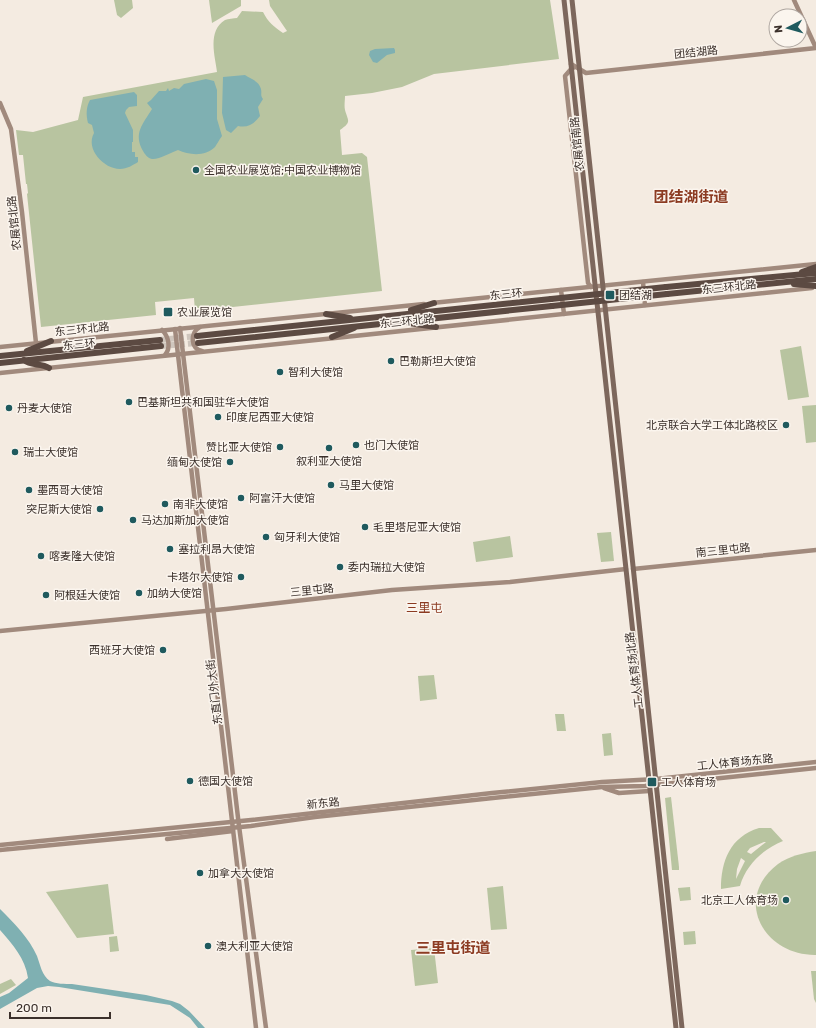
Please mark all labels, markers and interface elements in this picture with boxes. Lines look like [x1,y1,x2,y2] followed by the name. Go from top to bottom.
[768,8,808,48] north arrow
[772,24,785,34] text: N
[673,44,719,61] street label: 团结湖路
[568,116,587,172] street label: 农展馆南路
[204,164,361,177] place label: 全国农业展览馆;中国农业博物馆
[191,165,201,175] marker: 全国农业展览馆;中国农业博物馆
[653,188,729,206] district label: 团结湖街道
[5,195,24,251] street label: 农展馆北路
[701,278,757,297] street label: 东三环北路
[489,286,523,303] street label: 东三环
[604,289,616,301] marker: 团结湖
[619,289,652,302] place label: 团结湖
[162,306,174,318] marker: 农业展览馆
[177,306,232,319] place label: 农业展览馆
[379,312,435,331] street label: 东三环北路
[54,320,110,339] street label: 东三环北路
[62,336,96,353] street label: 东三环
[399,355,476,368] place label: 巴勒斯坦大使馆
[386,356,396,366] marker: 巴勒斯坦大使馆
[288,366,343,379] place label: 智利大使馆
[275,367,285,377] marker: 智利大使馆
[137,396,269,409] place label: 巴基斯坦共和国驻华大使馆
[124,397,134,407] marker: 巴基斯坦共和国驻华大使馆
[17,402,72,415] place label: 丹麦大使馆
[4,403,14,413] marker: 丹麦大使馆
[226,411,314,424] place label: 印度尼西亚大使馆
[213,412,223,422] marker: 印度尼西亚大使馆
[646,419,778,432] place label: 北京联合大学工体北路校区
[781,420,791,430] marker: 北京联合大学工体北路校区
[364,439,419,452] place label: 也门大使馆
[351,440,361,450] marker: 也门大使馆
[206,441,272,454] place label: 赞比亚大使馆
[275,442,285,452] marker: 赞比亚大使馆
[324,443,334,453] marker: 叙利亚大使馆
[23,446,78,459] place label: 瑞士大使馆
[10,447,20,457] marker: 瑞士大使馆
[296,455,362,468] place label: 叙利亚大使馆
[167,456,222,469] place label: 缅甸大使馆
[225,457,235,467] marker: 缅甸大使馆
[339,479,394,492] place label: 马里大使馆
[326,480,336,490] marker: 马里大使馆
[37,484,103,497] place label: 墨西哥大使馆
[24,485,34,495] marker: 墨西哥大使馆
[249,492,315,505] place label: 阿富汗大使馆
[236,493,246,503] marker: 阿富汗大使馆
[173,498,228,511] place label: 南非大使馆
[160,499,170,509] marker: 南非大使馆
[26,503,92,516] place label: 突尼斯大使馆
[95,504,105,514] marker: 突尼斯大使馆
[141,514,229,527] place label: 马达加斯加大使馆
[128,515,138,525] marker: 马达加斯加大使馆
[373,521,461,534] place label: 毛里塔尼亚大使馆
[360,522,370,532] marker: 毛里塔尼亚大使馆
[274,531,340,544] place label: 匈牙利大使馆
[261,532,271,542] marker: 匈牙利大使馆
[695,541,751,560] street label: 南三里屯路
[178,543,255,556] place label: 塞拉利昂大使馆
[165,544,175,554] marker: 塞拉利昂大使馆
[49,550,115,563] place label: 喀麦隆大使馆
[36,551,46,561] marker: 喀麦隆大使馆
[348,561,425,574] place label: 委内瑞拉大使馆
[335,562,345,572] marker: 委内瑞拉大使馆
[167,571,233,584] place label: 卡塔尔大使馆
[236,572,246,582] marker: 卡塔尔大使馆
[289,582,335,599] street label: 三里屯路
[147,587,202,600] place label: 加纳大使馆
[134,588,144,598] marker: 加纳大使馆
[54,589,120,602] place label: 阿根廷大使馆
[41,590,51,600] marker: 阿根廷大使馆
[406,601,442,615] district label: 三里屯
[623,631,646,709] street label: 工人体育场北路
[89,644,155,657] place label: 西班牙大使馆
[158,645,168,655] marker: 西班牙大使馆
[204,658,225,725] street label: 东直门外大街
[696,752,774,773] street label: 工人体育场东路
[198,775,253,788] place label: 德国大使馆
[185,776,195,786] marker: 德国大使馆
[646,776,658,788] marker: 工人体育场
[661,776,716,789] place label: 工人体育场
[306,795,340,812] street label: 新东路
[208,867,274,880] place label: 加拿大大使馆
[195,868,205,878] marker: 加拿大大使馆
[701,894,778,907] place label: 北京工人体育场
[781,895,791,905] marker: 北京工人体育场
[415,939,491,957] district label: 三里屯街道
[216,940,293,953] place label: 澳大利亚大使馆
[203,941,213,951] marker: 澳大利亚大使馆
[10,994,110,1020] scale bar
[16,1001,52,1015] text: 200 m

